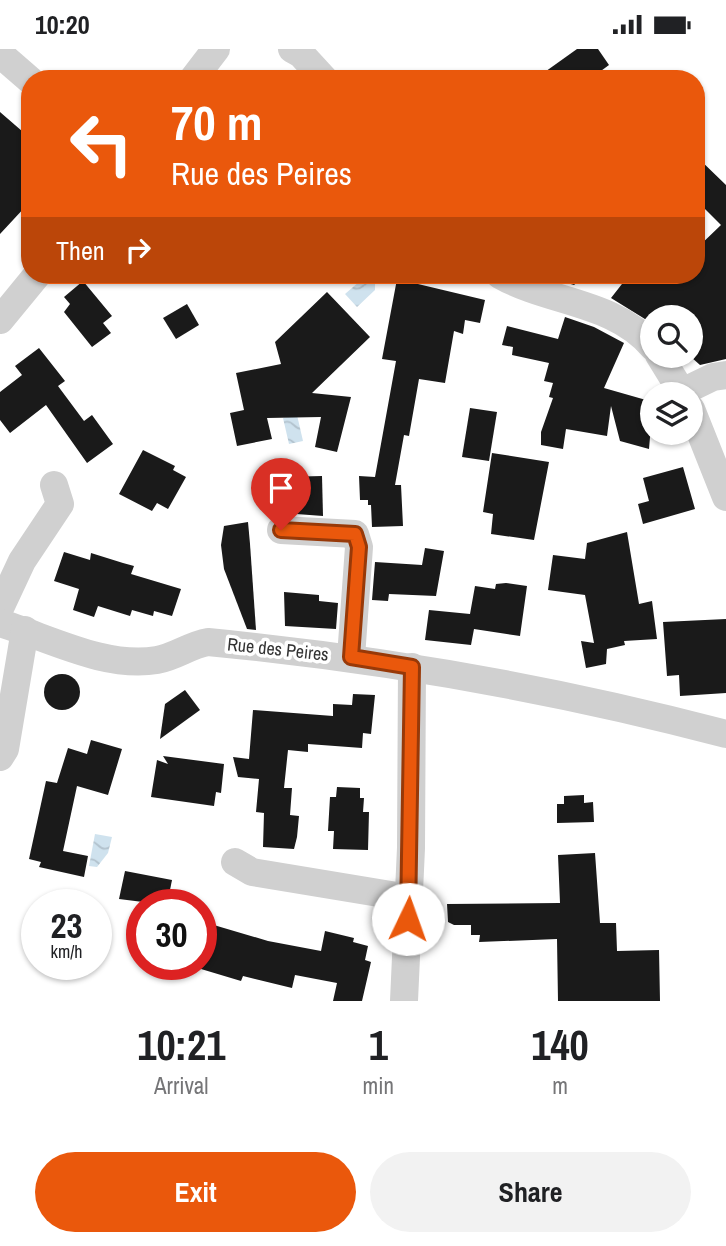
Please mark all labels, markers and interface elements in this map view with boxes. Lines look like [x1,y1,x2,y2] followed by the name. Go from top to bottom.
[35,7,90,42] text: 10:20
[171,89,263,155] text: 70 m
[56,98,147,189] icon: left
[171,152,352,195] text: Rue des Peires
[119,231,157,269] icon: right
[56,233,105,268] text: Then
[640,305,703,445] map controls
[640,305,703,368] button: search
[640,382,703,445] button: layers
[251,458,311,530] pin
[262,469,300,507] icon: arrive
[226,631,330,667] street label: Rue des Peires
[371,882,445,956] position arrow
[126,889,217,980] speed limit sign: 30
[51,902,82,949] text: 23
[51,939,83,964] text: km/h
[137,1017,225,1073] text: 10:21
[369,1017,388,1073] text: 1
[531,1017,589,1073] text: 140
[154,1070,209,1101] text: Arrival
[363,1070,394,1101] text: min
[552,1070,568,1101] text: m
[35,1152,356,1232] button: Exit
[370,1152,691,1232] button: Share

